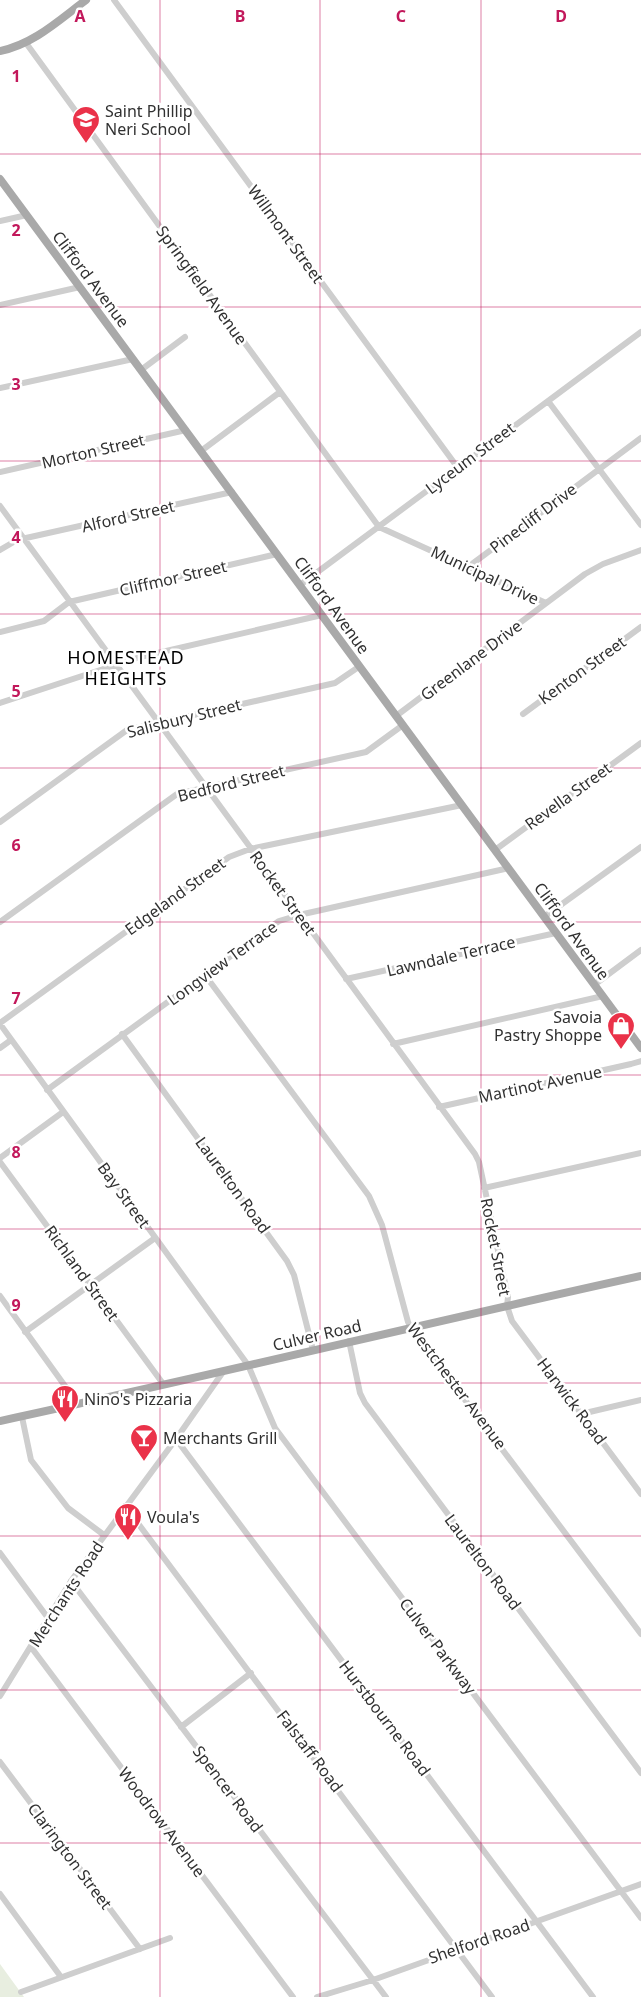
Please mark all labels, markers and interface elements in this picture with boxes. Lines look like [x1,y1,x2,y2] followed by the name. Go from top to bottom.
[74,5,86,27] text: A
[235,5,245,27] text: B
[396,5,406,27] text: C
[555,5,567,27] text: D
[11,65,21,87] text: 1
[105,100,193,140] place label: Saint Phillip Neri School
[71,105,101,144] school or university icon: Saint Phillip Neri School
[243,180,329,288] street label: Willmont Street
[11,219,21,241] text: 2
[151,221,253,349] street label: Springfield Avenue
[47,226,135,332] street label: Clifford Avenue
[11,373,21,395] text: 3
[421,417,519,499] street label: Lyceum Street
[39,428,147,474] street label: Morton Street
[485,478,581,558] street label: Pinecliff Drive
[79,495,177,537] street label: Alford Street
[11,526,21,548] text: 4
[427,540,543,610] street label: Municipal Drive
[289,552,375,658] street label: Clifford Avenue
[117,555,229,601] street label: Cliffmor Street
[416,615,526,705] street label: Greenlane Drive
[534,631,630,709] street label: Kenton Street
[67,645,185,690] district label: HOMESTEAD HEIGHTS
[11,680,21,702] text: 5
[125,693,244,743] street label: Salisbury Street
[520,757,616,835] street label: Revella Street
[175,759,287,807] street label: Bedford Street
[11,834,21,856] text: 6
[245,846,321,940] street label: Rocket Street
[120,852,230,940] street label: Edgeland Street
[529,878,615,984] street label: Clifford Avenue
[163,916,281,1010] street label: Longview Terrace
[385,931,517,981] street label: Lawndale Terrace
[11,987,21,1009] text: 7
[494,1006,602,1046] place label: Savoia Pastry Shoppe
[606,1011,636,1050] shop icon: Savoia Pastry Shoppe
[476,1060,604,1108] street label: Martinot Avenue
[190,1132,276,1238] street label: Laurelton Road
[11,1141,21,1163] text: 8
[93,1158,155,1233] street label: Bay Street
[476,1196,516,1298] street label: Rocket Street
[40,1221,124,1325] street label: Richland Street
[11,1294,21,1316] text: 9
[270,1314,364,1356] street label: Culver Road
[402,1318,512,1454] street label: Westchester Avenue
[532,1353,612,1449] street label: Harwick Road
[50,1384,80,1423] restaurant icon: Nino's Pizzaria
[84,1388,192,1410] place label: Nino's Pizzaria
[129,1423,159,1462] bar icon: Merchants Grill
[163,1427,278,1449] place label: Merchants Grill
[113,1502,143,1541] restaurant icon: Voula's
[147,1506,200,1528] place label: Voula's
[440,1510,526,1614] street label: Laurelton Road
[23,1537,109,1651] street label: Merchants Road
[394,1593,482,1699] street label: Culver Parkway
[334,1656,436,1780] street label: Hurstbourne Road
[272,1705,348,1797] street label: Falstaff Road
[188,1741,268,1837] street label: Spencer Road
[113,1763,211,1881] street label: Woodrow Avenue
[23,1798,117,1914] street label: Clarington Street
[425,1913,533,1969] street label: Shelford Road

